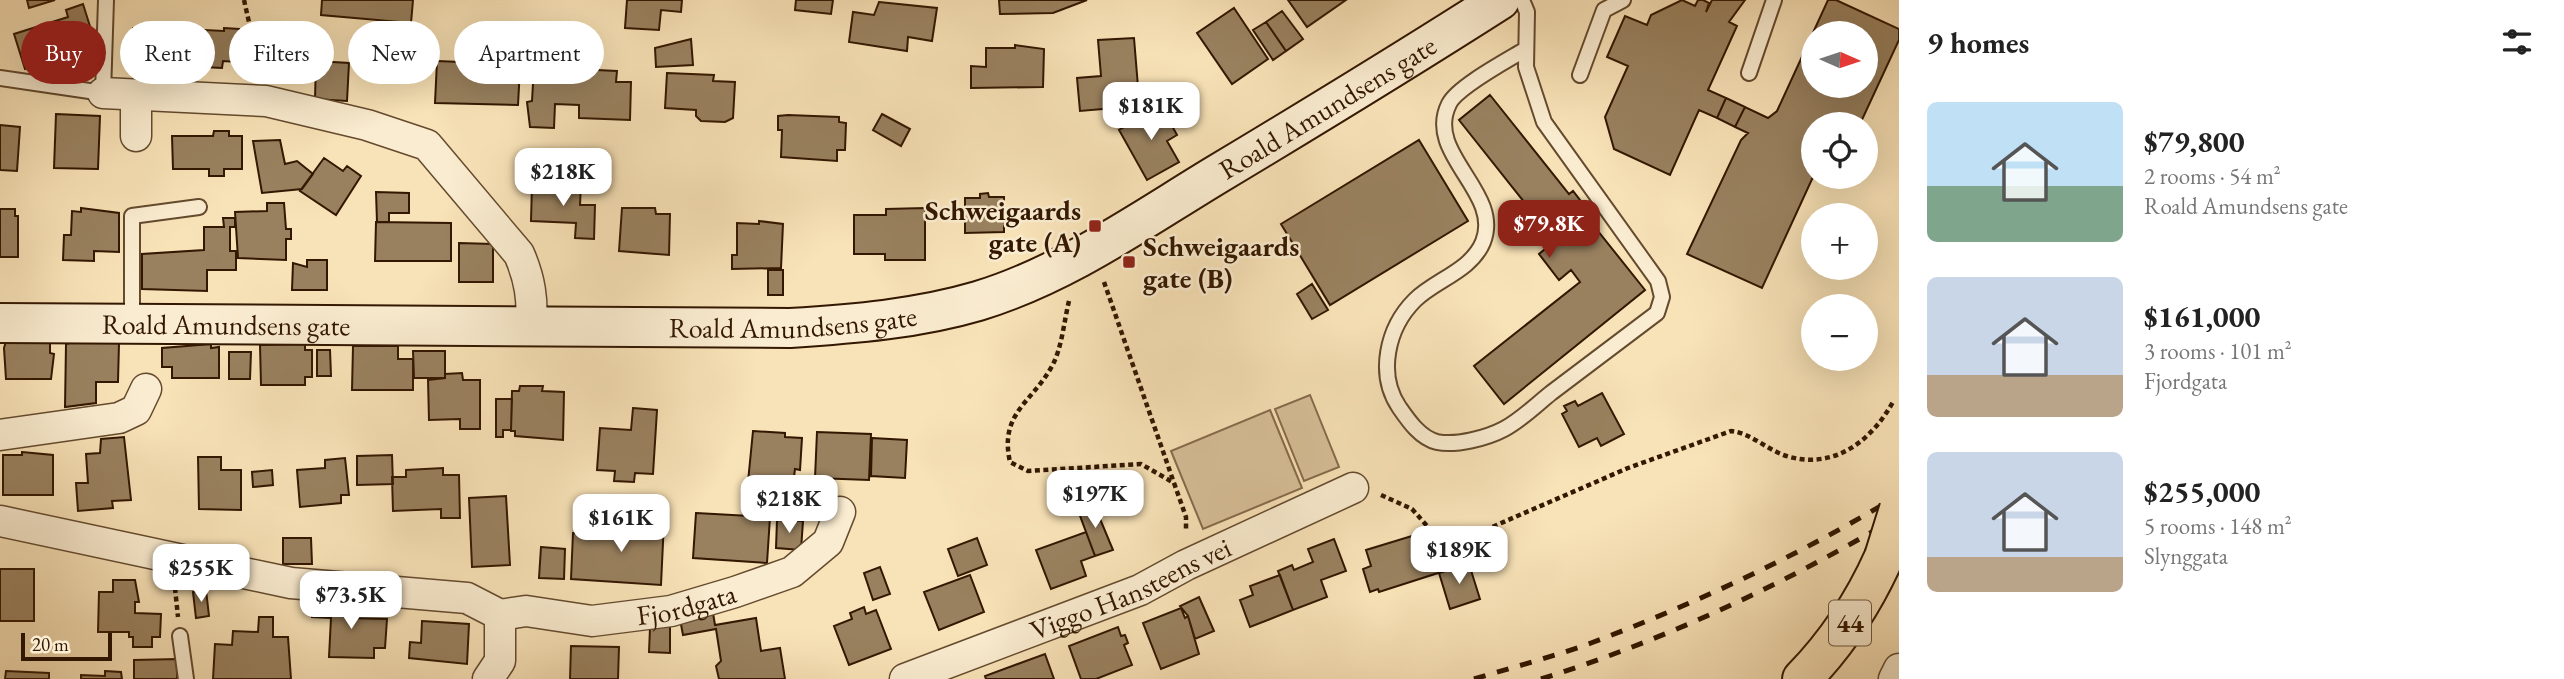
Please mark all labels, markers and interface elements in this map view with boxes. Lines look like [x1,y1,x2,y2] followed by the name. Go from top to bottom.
[21,21,106,84] chip: Buy
[120,21,215,84] chip: Rent
[229,21,334,84] chip: Filters
[348,21,440,84] chip: New
[454,21,604,84] chip: Apartment
[1801,21,1878,98] north arrow
[1801,21,1878,371] map controls
[1927,23,2029,62] text: 9 homes
[2498,23,2536,61] icon: filters
[1212,27,1443,187] street label: Roald Amundsens gate
[1102,82,1200,142] pin: $181K
[1119,90,1183,120] text: $181K
[1801,112,1878,189] button: locate
[2144,122,2245,161] text: $79,800
[1983,130,2067,214] icon: home
[514,148,612,208] pin: $218K
[531,156,595,186] text: $218K
[2144,161,2281,191] text: 2 rooms · 54 m²
[2144,191,2348,221] text: Roald Amundsens gate
[925,192,1081,260] place label: Schweigaards gate (A)
[1492,201,1606,260] pin: $79.8K
[1801,203,1878,280] button: +
[1514,208,1584,238] text: $79.8K
[1087,218,1103,234] marker: Schweigaards gate (A)
[1143,228,1299,296] place label: Schweigaards gate (B)
[1121,254,1137,270] marker: Schweigaards gate (B)
[1801,294,1878,371] button: −
[669,297,919,346] street label: Roald Amundsens gate
[2144,297,2260,336] text: $161,000
[1983,305,2067,389] icon: home
[102,306,350,343] street label: Roald Amundsens gate
[2144,336,2292,366] text: 3 rooms · 101 m²
[2144,366,2227,396] text: Fjordgata
[1046,470,1144,530] pin: $197K
[2144,472,2260,511] text: $255,000
[740,476,838,535] pin: $218K
[1063,478,1127,508] text: $197K
[1983,480,2067,564] icon: home
[757,483,821,513] text: $218K
[572,494,670,554] pin: $161K
[589,502,653,532] text: $161K
[2144,511,2292,541] text: 5 rooms · 148 m²
[1410,526,1508,586] pin: $189K
[1025,529,1237,648] street label: Viggo Hansteens vei
[1427,534,1491,564] text: $189K
[2144,541,2228,571] text: Slynggata
[152,544,250,604] pin: $255K
[169,552,233,582] text: $255K
[294,572,408,631] pin: $73.5K
[635,574,741,633] street label: Fjordgata
[316,579,386,609] text: $73.5K
[1829,600,1871,646] road number: 44
[21,630,112,662] scale bar
[32,632,69,657] text: 20 m

